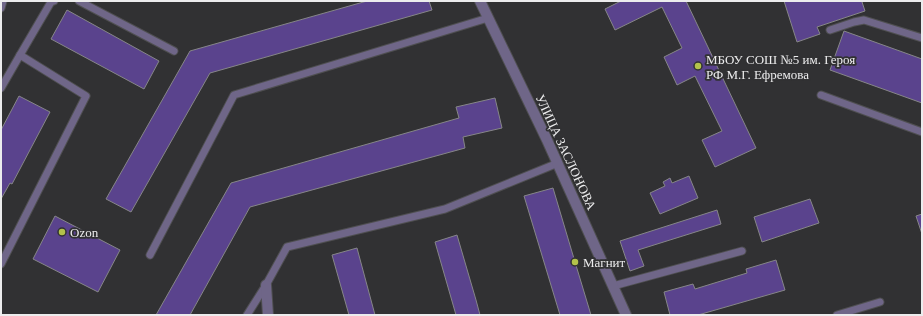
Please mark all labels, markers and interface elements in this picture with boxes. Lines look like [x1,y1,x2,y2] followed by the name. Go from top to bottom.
[706,52,855,82] place label: МБОУ СОШ №5 им. Героя РФ М.Г. Ефремова
[693,61,703,71] marker: МБОУ СОШ №5 им. Героя РФ М.Г. Ефремова
[533,92,600,213] street label: УЛИЦА ЗАСЛОНОВА
[70,225,99,240] place label: Ozon
[57,227,67,237] marker: Ozon
[583,255,626,270] place label: Магнит
[570,257,580,267] marker: Магнит

